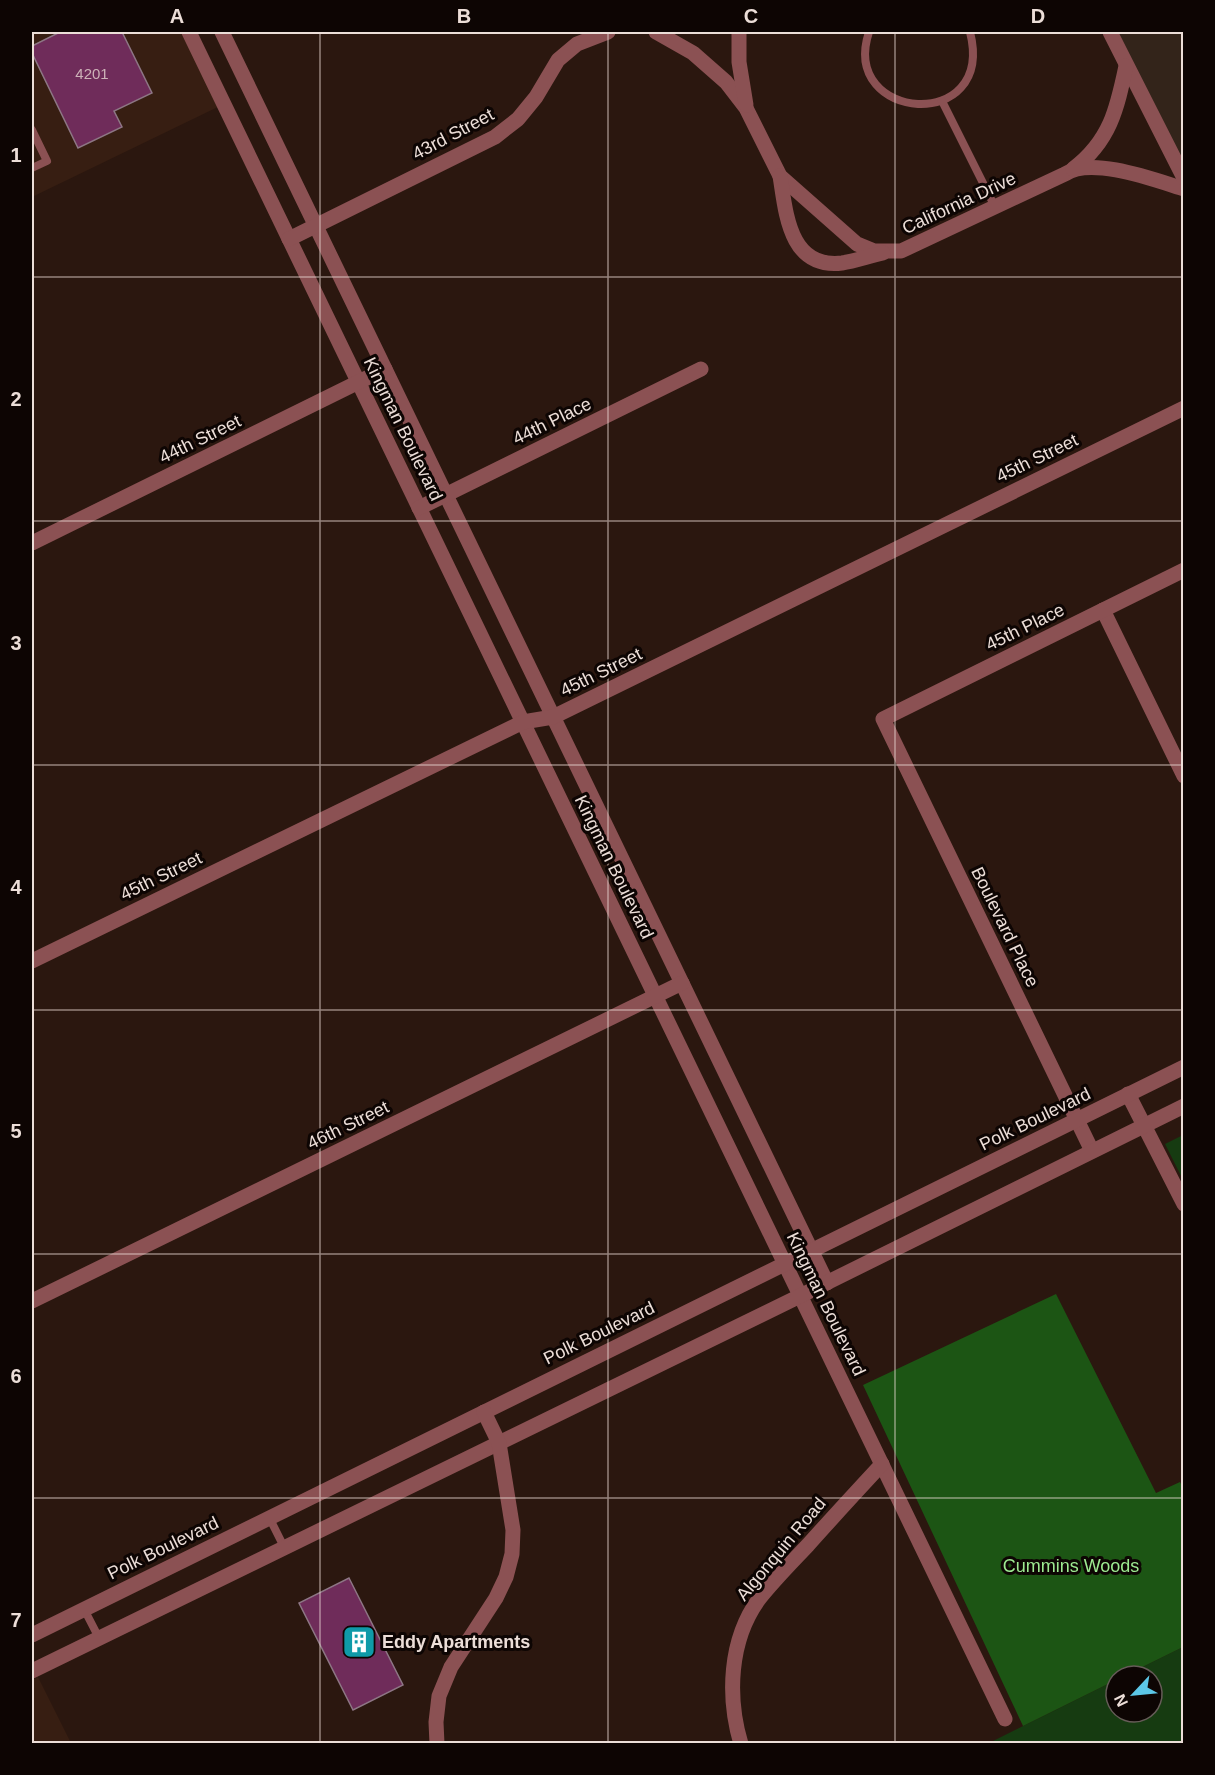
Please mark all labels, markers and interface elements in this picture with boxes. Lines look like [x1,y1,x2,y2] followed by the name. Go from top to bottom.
[170,5,184,27] text: A
[457,5,471,27] text: B
[744,5,758,27] text: C
[1031,5,1045,27] text: D
[75,65,109,82] house number: 4201
[409,104,497,164] street label: 43rd Street
[10,144,22,166] text: 1
[899,168,1019,238] street label: California Drive
[360,354,446,504] street label: Kingman Boulevard
[10,388,22,410] text: 2
[509,393,595,449] street label: 44th Place
[156,411,244,467] street label: 44th Street
[993,430,1081,486] street label: 45th Street
[982,599,1068,655] street label: 45th Place
[10,632,22,654] text: 3
[557,644,645,700] street label: 45th Street
[571,792,657,942] street label: Kingman Boulevard
[117,848,205,904] street label: 45th Street
[967,864,1043,990] street label: Boulevard Place
[10,876,22,898] text: 4
[976,1083,1094,1155] street label: Polk Boulevard
[304,1097,392,1153] street label: 46th Street
[10,1120,22,1142] text: 5
[783,1229,869,1379] street label: Kingman Boulevard
[540,1297,658,1369] street label: Polk Boulevard
[10,1365,22,1387] text: 6
[732,1494,830,1604] street label: Algonquin Road
[104,1512,222,1584] street label: Polk Boulevard
[1003,1556,1139,1576] park label: Cummins Woods
[10,1609,22,1631] text: 7
[341,1624,377,1660] building icon: Eddy Apartments
[382,1632,530,1652] place label: Eddy Apartments
[1104,1664,1164,1724] north arrow
[1111,1691,1131,1709] text: N

